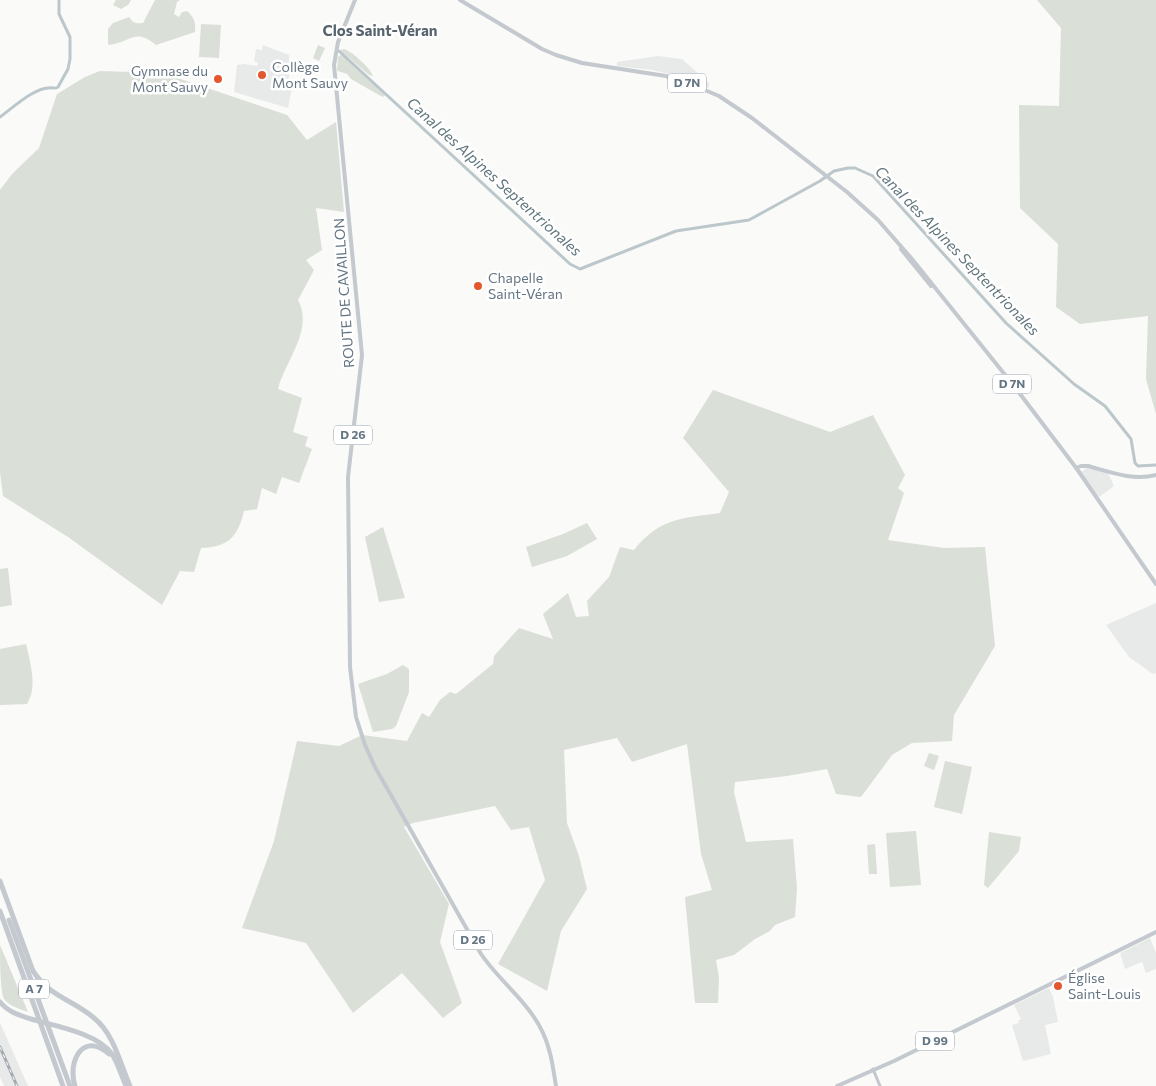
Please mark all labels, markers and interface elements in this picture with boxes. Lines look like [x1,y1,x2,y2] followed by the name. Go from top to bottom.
[322,21,438,39] district label: Clos Saint-Véran
[272,58,348,91] place label: Collège Mont Sauvy
[131,62,208,95] place label: Gymnase du Mont Sauvy
[256,69,268,81] marker: Collège Mont Sauvy
[212,73,224,85] marker: Gymnase du Mont Sauvy
[668,74,706,92] road number: D 7N
[404,93,586,259] water label: Canal des Alpines Septentrionales
[872,162,1044,339] water label: Canal des Alpines Septentrionales
[330,217,357,369] street label: ROUTE DE CAVAILLON
[488,269,563,302] place label: Chapelle Saint-Véran
[472,280,484,292] marker: Chapelle Saint-Véran
[993,374,1031,394] road number: D 7N
[334,426,372,444] road number: D 26
[454,930,492,950] road number: D 26
[1068,969,1141,1002] place label: Église Saint-Louis
[19,980,49,999] road number: A 7
[1052,980,1064,992] marker: Église Saint-Louis
[916,1032,954,1050] road number: D 99

